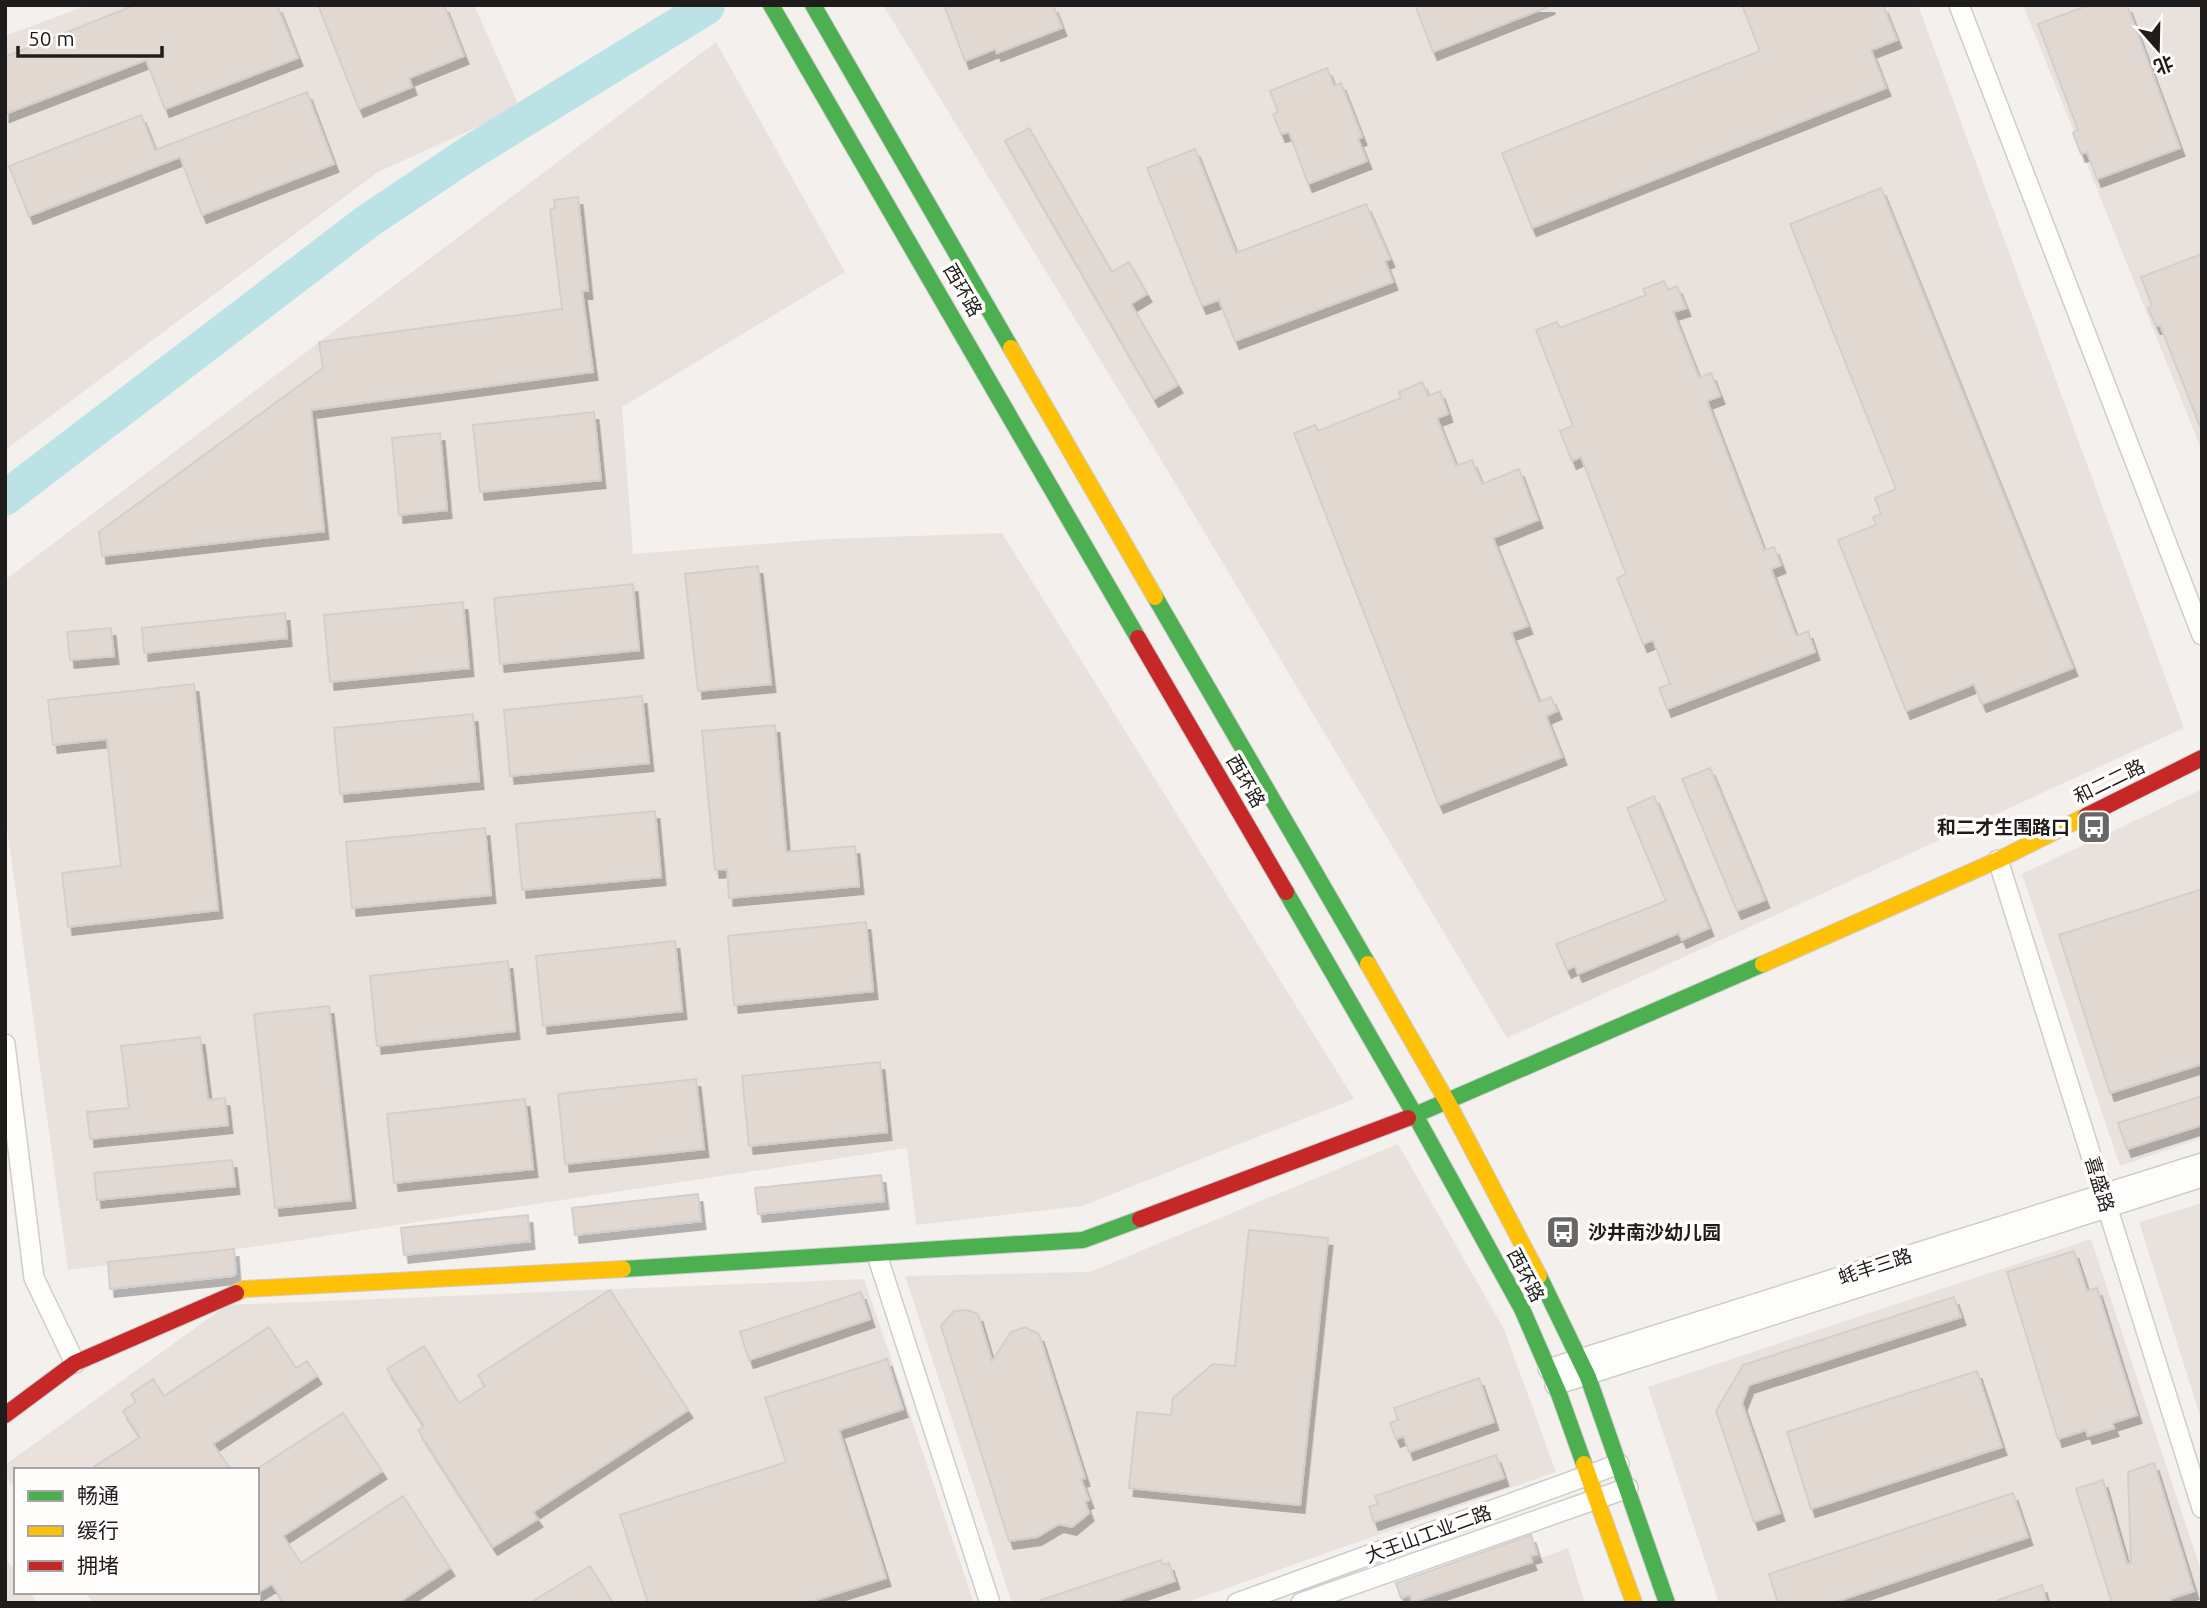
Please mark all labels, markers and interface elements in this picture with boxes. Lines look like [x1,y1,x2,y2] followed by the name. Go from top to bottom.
[18,14,161,58] scale bar
[2123,14,2193,84] north arrow
[28,26,75,50] text: 50 m
[2151,51,2177,79] text: 北
[939,260,987,320] street label: 西环路
[1222,751,1270,811] street label: 西环路
[2070,754,2148,808] street label: 和二二路
[2075,808,2113,846] bus stop icon: 和二才生围路口
[1937,816,2070,838] place label: 和二才生围路口
[2081,1154,2119,1214] street label: 喜盛路
[1544,1213,1582,1251] bus stop icon: 沙井南沙幼儿园
[1588,1221,1721,1243] place label: 沙井南沙幼儿园
[1835,1244,1915,1288] street label: 蚝丰三路
[1503,1245,1549,1305] street label: 西环路
[14,1468,259,1594] legend
[77,1483,119,1507] text: 畅通
[1362,1501,1494,1567] street label: 大王山工业二路
[77,1518,119,1542] text: 缓行
[77,1553,119,1577] text: 拥堵

